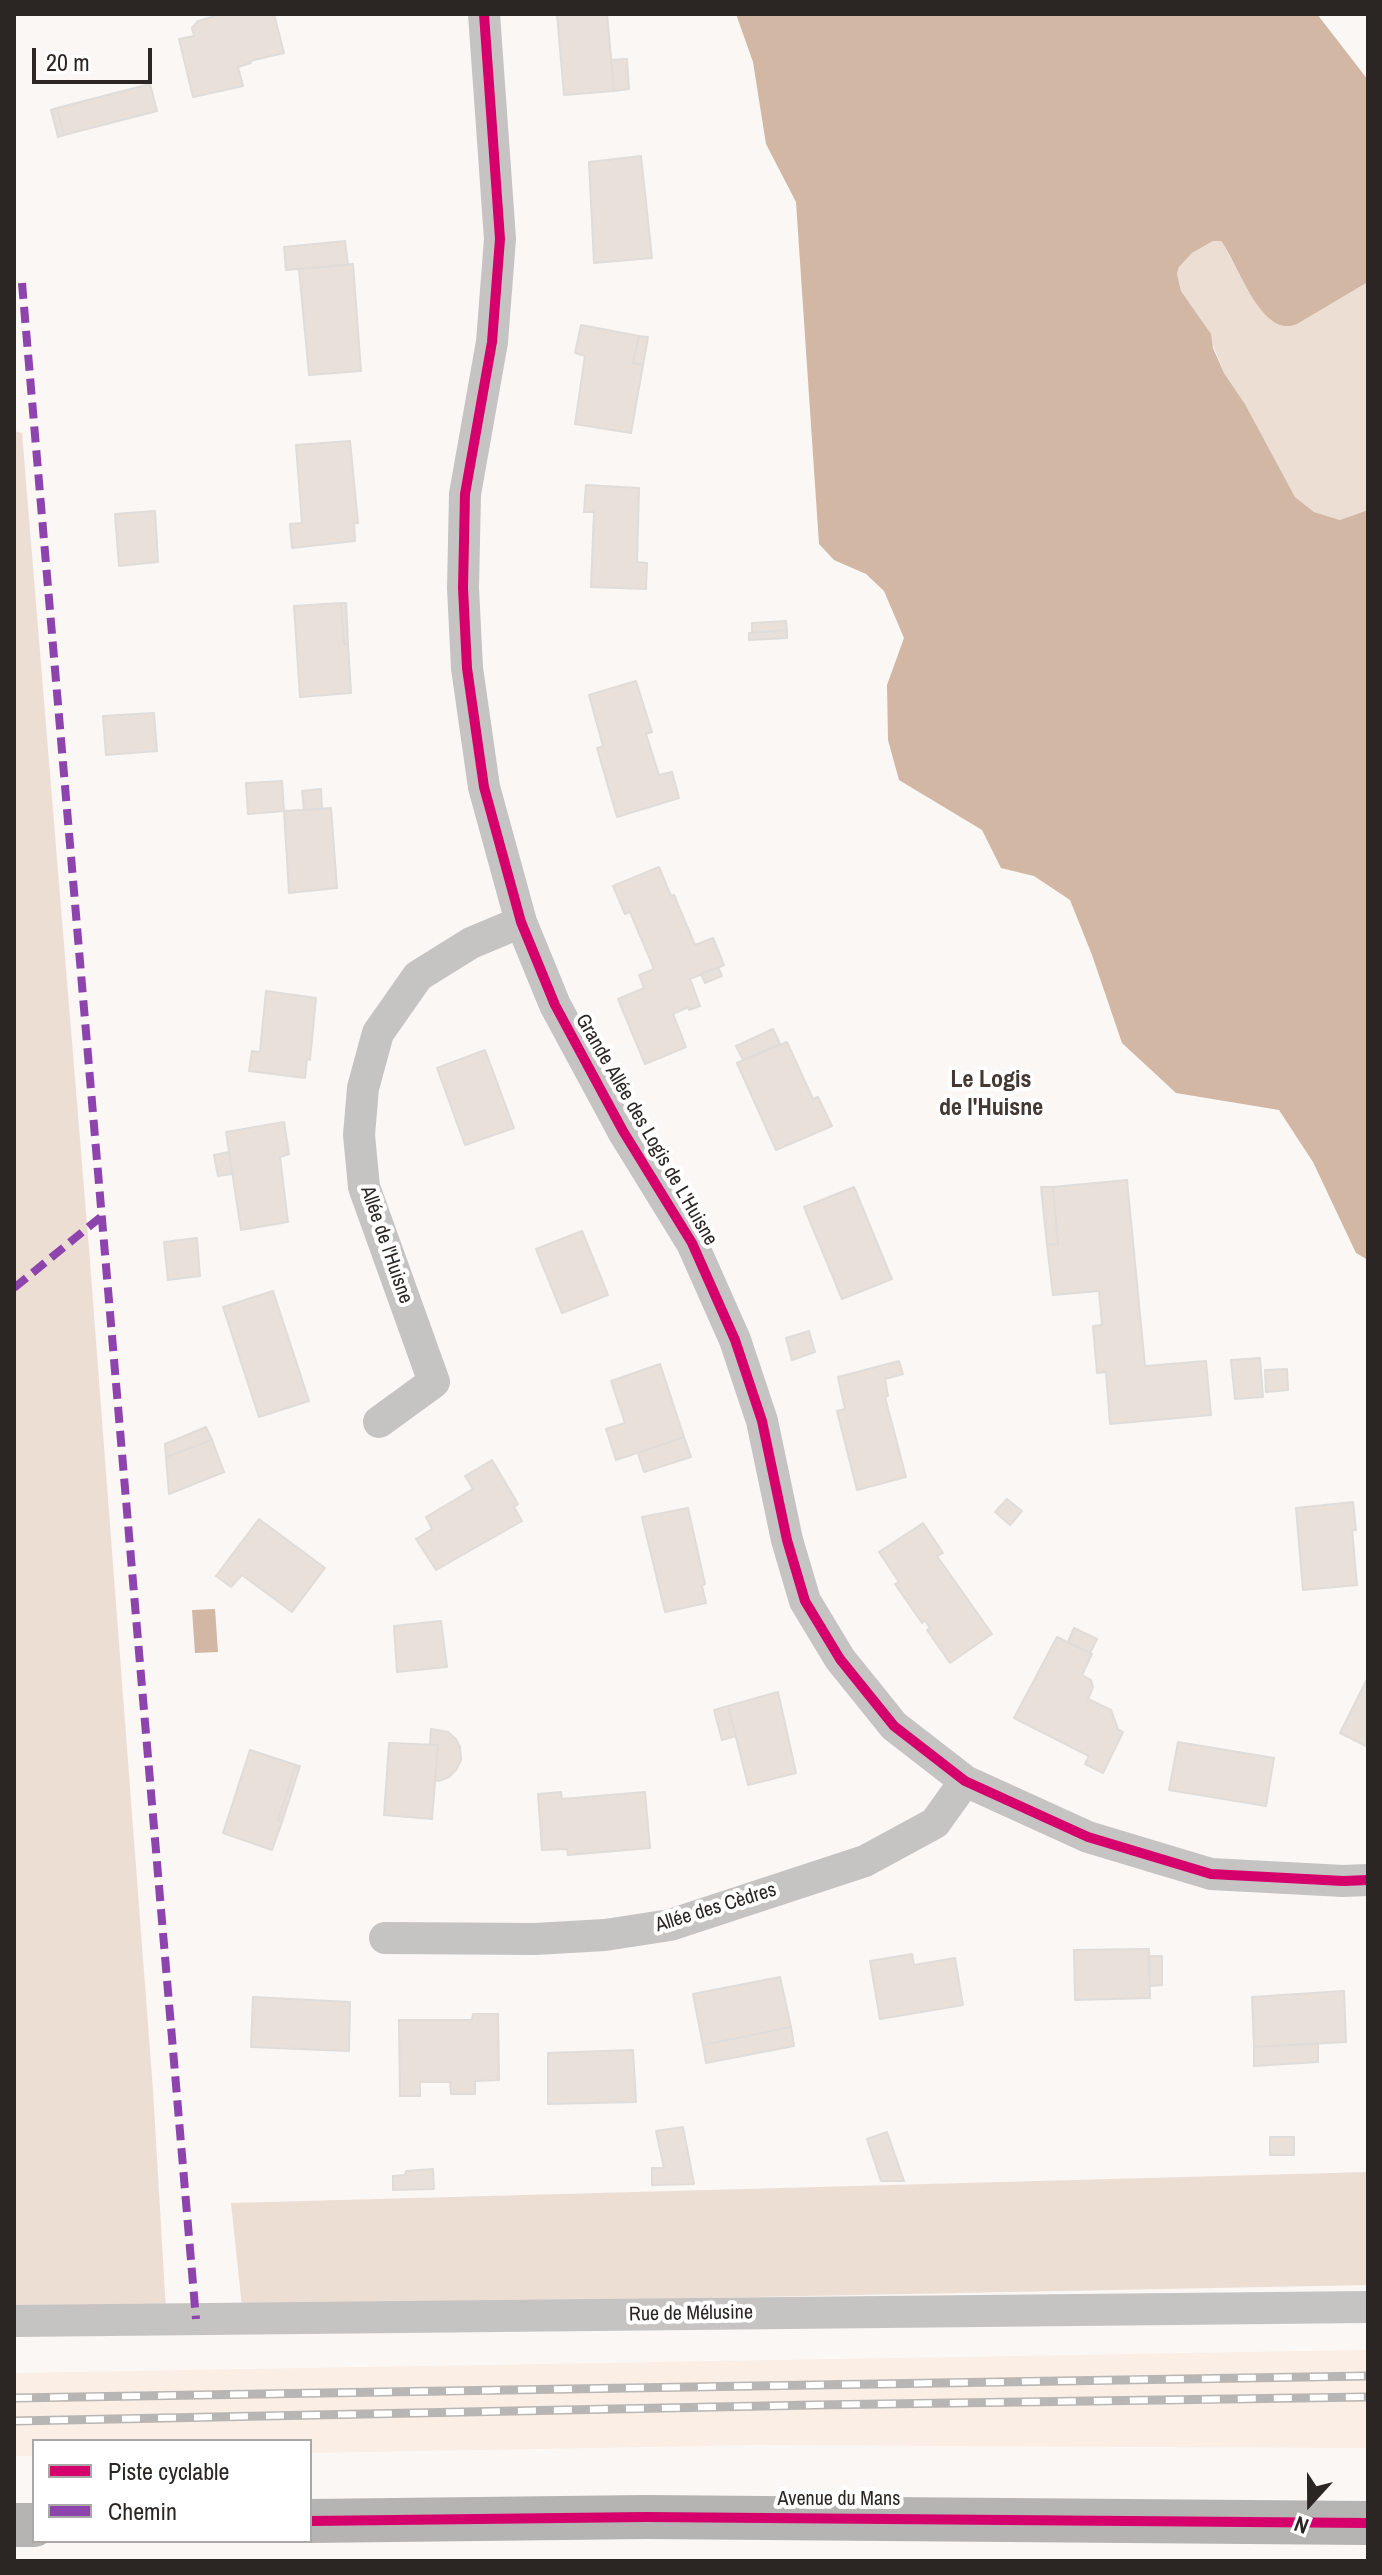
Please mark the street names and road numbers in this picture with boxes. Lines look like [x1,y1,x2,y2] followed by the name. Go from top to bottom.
[570,1010,722,1250] street label: Grande Allée des Logis de L'Huisne
[355,1183,417,1307] street label: Allée de l'Huisne
[653,1878,779,1938] street label: Allée des Cèdres
[629,2301,753,2327] street label: Rue de Mélusine
[778,2488,900,2512] street label: Avenue du Mans

